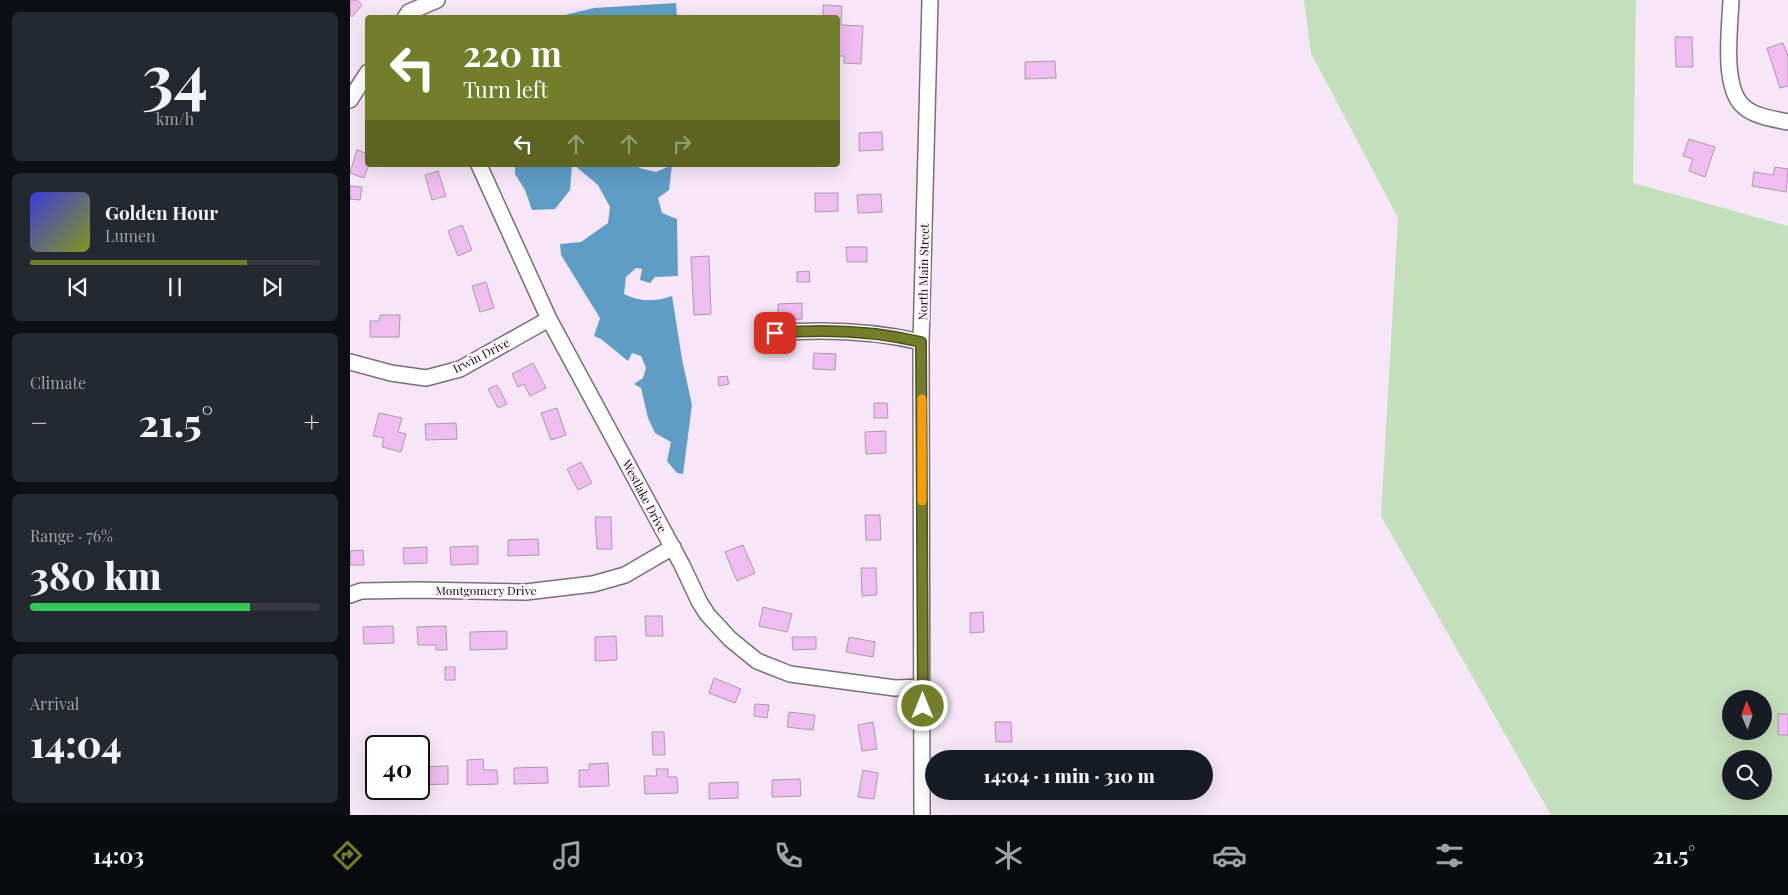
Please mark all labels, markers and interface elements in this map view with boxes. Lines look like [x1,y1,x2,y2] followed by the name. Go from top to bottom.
[463,29,562,76] text: 220 m
[142,32,208,118] text: 34
[380,35,445,100] icon: left
[463,74,548,104] text: Turn left
[156,108,194,129] text: km/h
[509,130,537,158] icon: left
[562,130,590,158] icon: ahead
[615,130,643,158] icon: ahead
[668,130,696,158] icon: right
[105,199,218,225] text: Golden Hour
[914,223,932,320] street label: North Main Street
[105,225,156,246] text: Lumen
[64,273,92,301] icon: previous
[161,273,189,301] icon: pause
[258,273,286,301] icon: next
[754,312,796,354] pin
[761,319,789,347] icon: arrive
[450,334,512,376] street label: Irwin Drive
[30,372,86,393] text: Climate
[139,396,213,447] text: 21.5°
[30,403,48,440] text: −
[304,403,320,440] text: +
[619,456,671,535] street label: Westlake Drive
[30,525,113,546] text: Range · 76%
[30,549,162,600] text: 380 km
[436,582,536,598] street label: Montgomery Drive
[896,679,948,731] position arrow
[1722,690,1772,740] north arrow
[1722,690,1772,800] map controls
[30,693,79,714] text: Arrival
[30,717,122,768] text: 14:04
[365,735,430,800] speed limit sign: 40
[1722,750,1772,800] button: search
[983,762,1155,788] text: 14:04 · 1 min · 310 m
[330,838,365,873] icon: directions
[550,838,585,873] icon: music
[771,838,806,873] icon: phone
[991,838,1026,873] icon: climate
[1212,838,1247,873] icon: car
[1432,838,1467,873] icon: filters
[93,840,144,870] text: 14:03
[1653,840,1695,870] text: 21.5°

